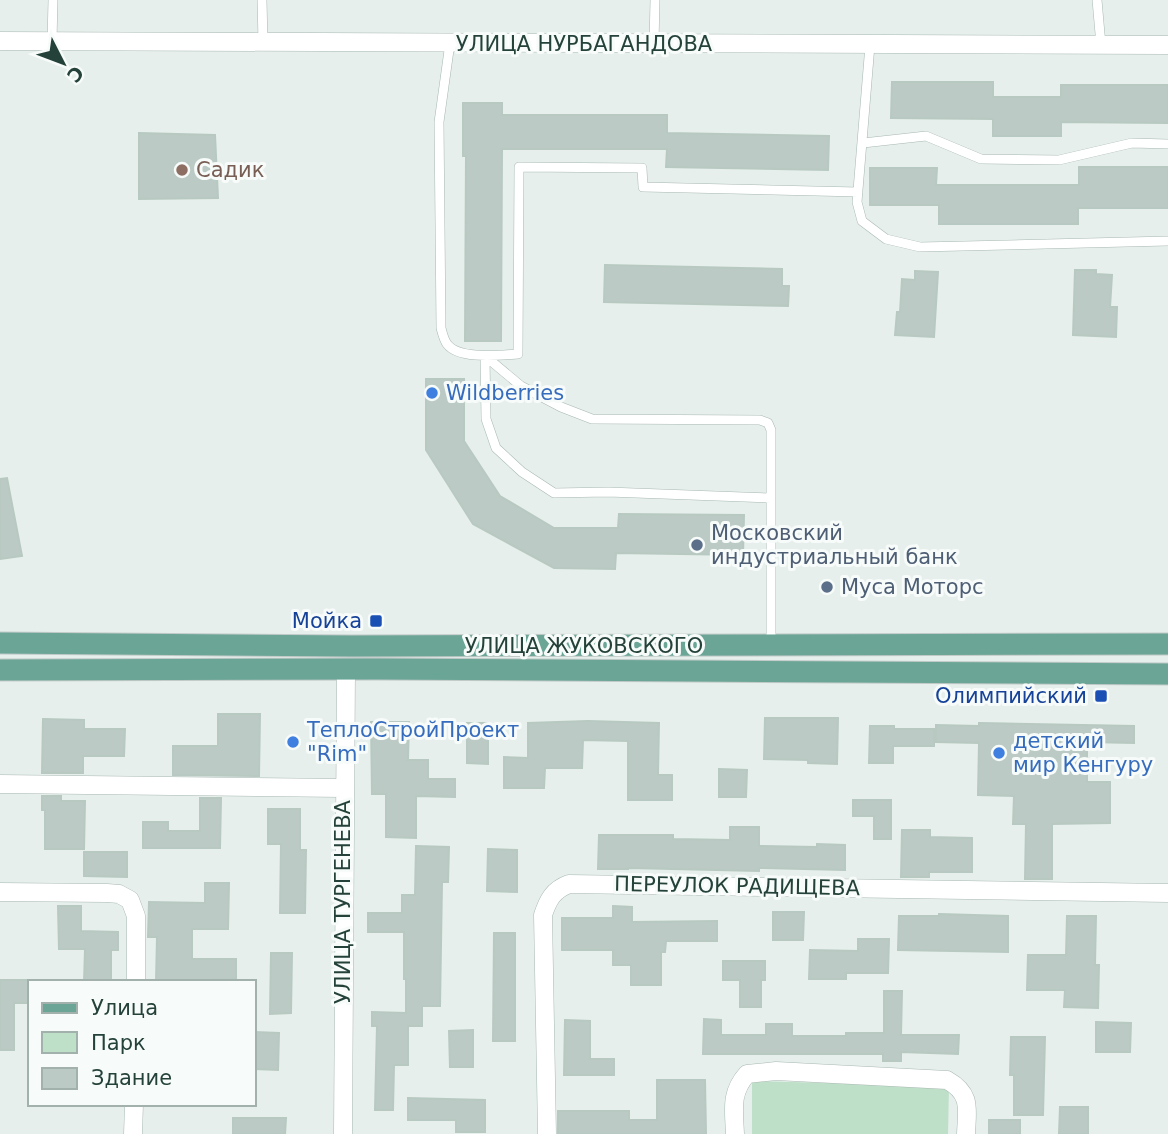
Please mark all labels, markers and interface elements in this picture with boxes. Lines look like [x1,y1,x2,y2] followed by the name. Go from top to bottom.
[28,28,98,98] north arrow
[456,32,713,56] street label: УЛИЦА НУРБАГАНДОВА
[63,62,88,87] text: С
[196,158,264,182] place label: Садик
[174,162,190,178] marker: Садик
[446,381,564,405] place label: Wildberries
[424,385,440,401] marker: Wildberries
[711,521,958,569] place label: Московский индустриальный банк
[689,537,705,553] marker: Московский индустриальный банк
[841,575,984,599] place label: Муса Моторс
[819,579,835,595] marker: Муса Моторс
[292,609,362,633] place label: Мойка
[368,613,384,629] marker: Мойка
[465,634,703,658] street label: УЛИЦА ЖУКОВСКОГО
[935,684,1087,708] place label: Олимпийский
[1093,688,1109,704] marker: Олимпийский
[306,718,519,766] place label: ТеплоСтройПроект "Rim"
[1013,729,1153,777] place label: детский мир Кенгуру
[285,734,301,750] marker: ТеплоСтройПроект "Rim"
[991,745,1007,761] marker: детский мир Кенгуру
[331,799,355,1004] street label: УЛИЦА ТУРГЕНЕВА
[614,872,861,900] street label: ПЕРЕУЛОК РАДИЩЕВА
[28,980,256,1106] legend
[91,996,158,1020] text: Улица
[91,1031,146,1055] text: Парк
[91,1066,172,1090] text: Здание

